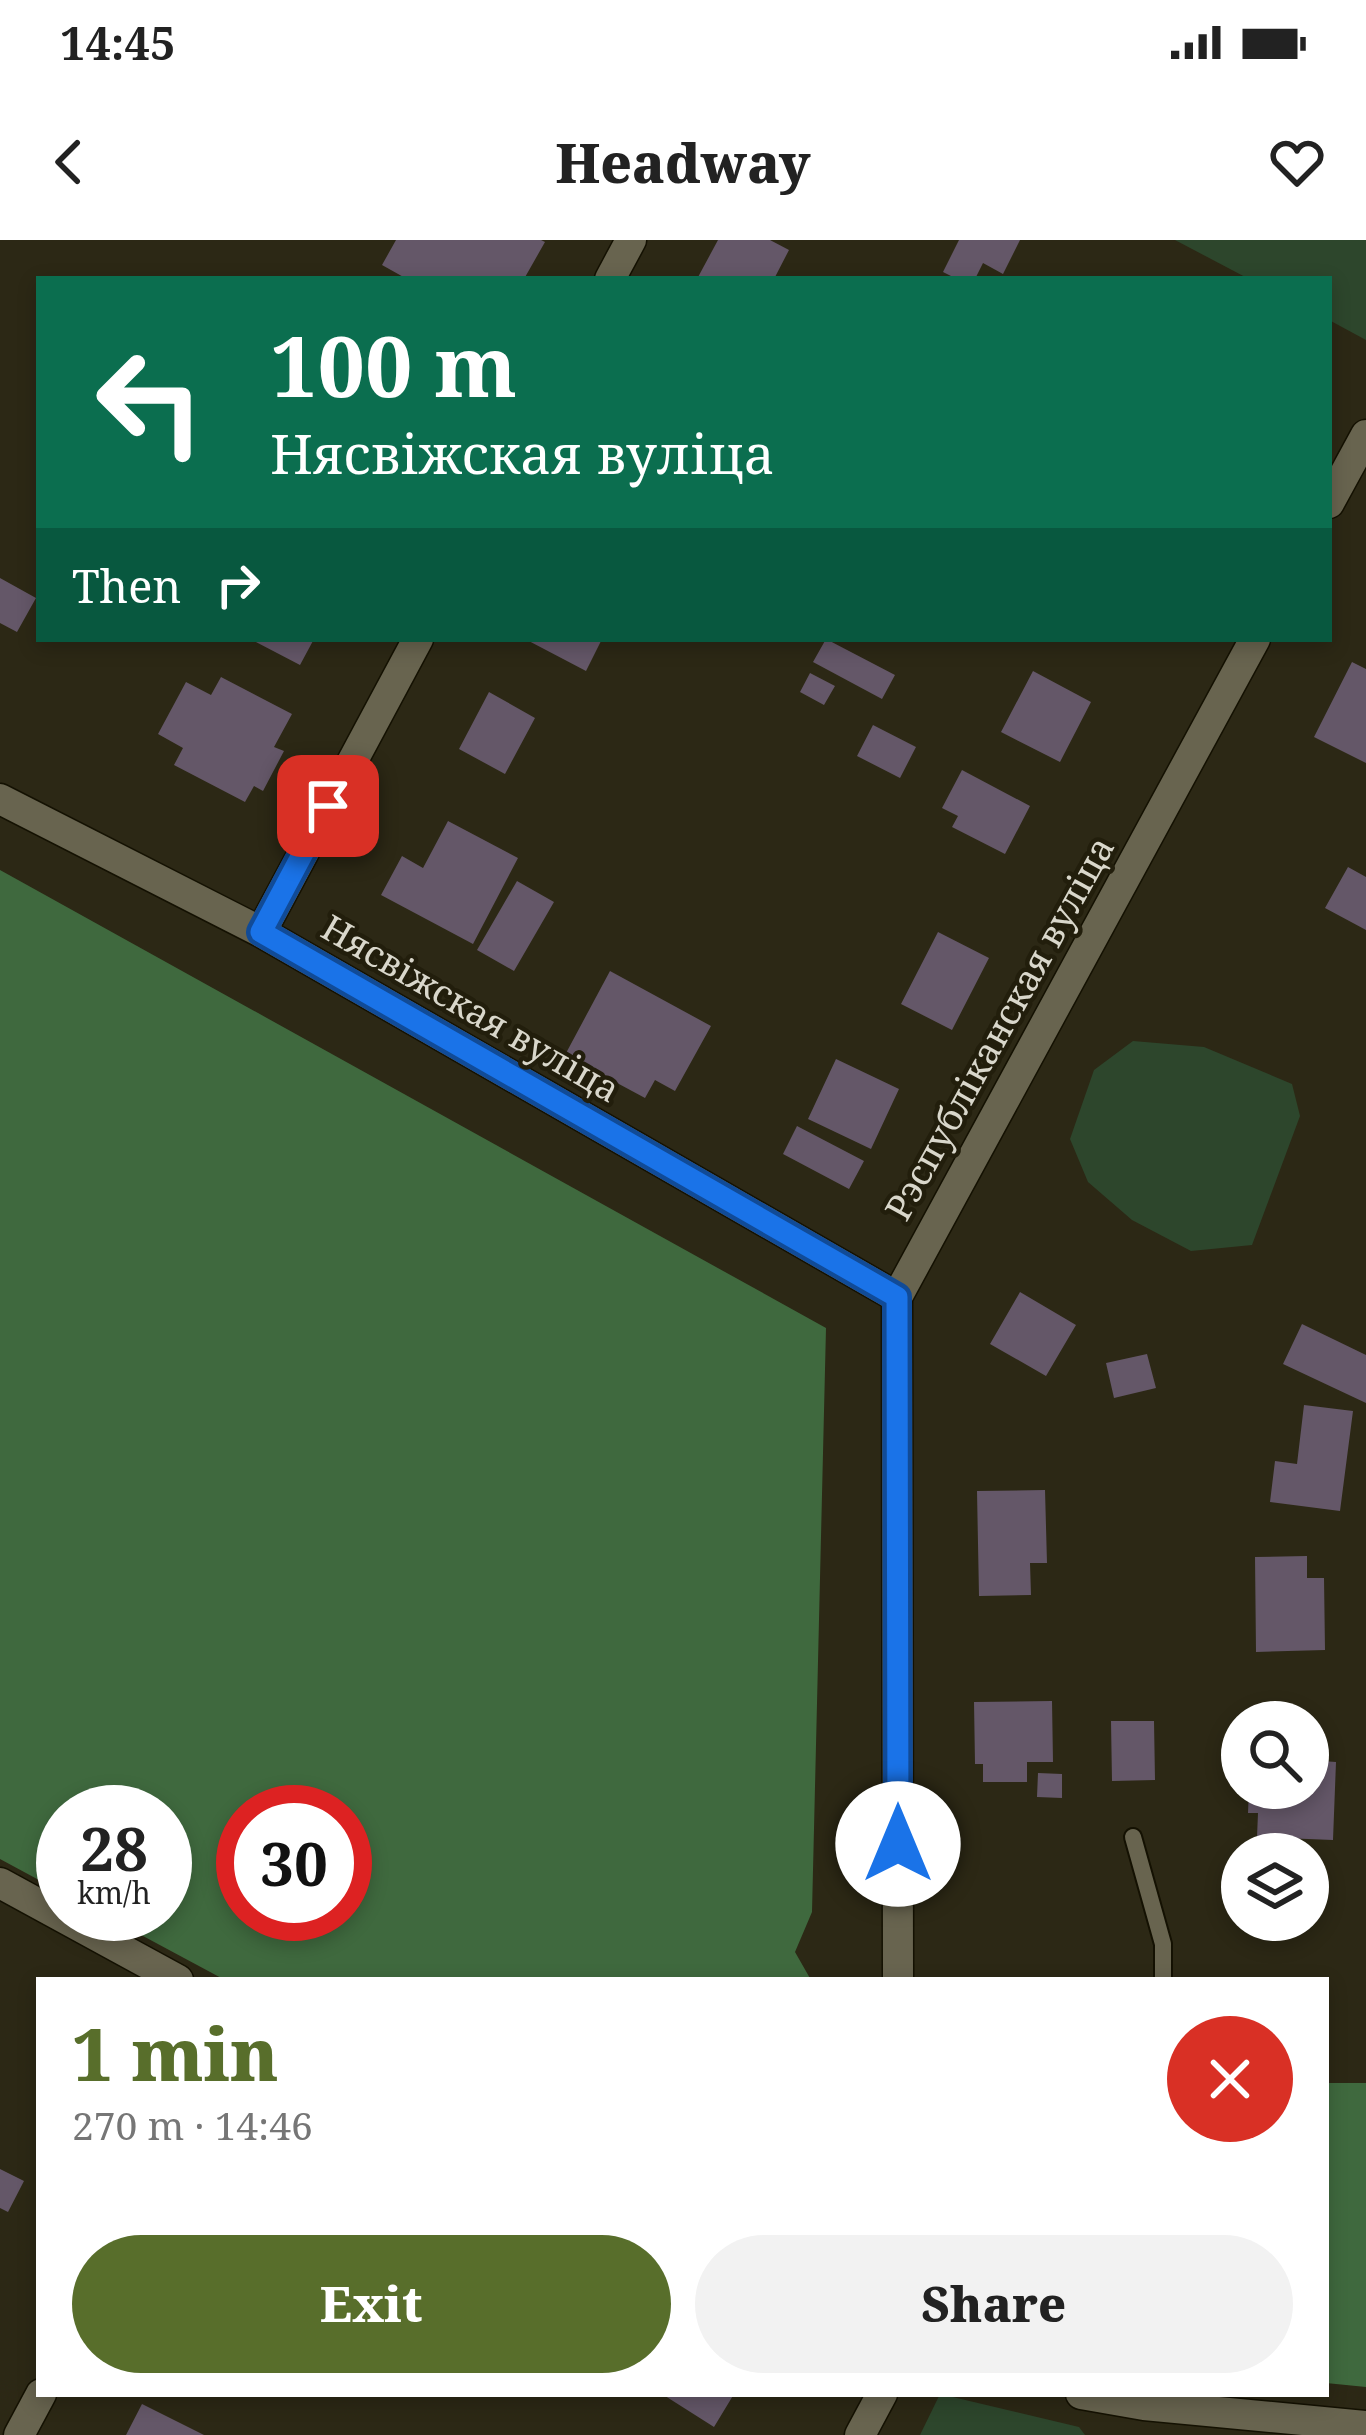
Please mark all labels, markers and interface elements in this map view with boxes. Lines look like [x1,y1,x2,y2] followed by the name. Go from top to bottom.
[60,12,175,73] text: 14:45
[555,125,811,199] text: Headway
[36,129,102,195] icon: back
[1264,129,1330,195] icon: heart
[270,307,517,422] text: 100 m
[72,324,228,480] icon: left
[270,416,775,490] text: Нясвіжская вуліца
[205,552,271,618] icon: right
[72,555,181,616] text: Then
[277,755,379,857] pin
[295,773,361,839] icon: arrive
[873,827,1125,1229] street label: Рэспубліканская вуліца
[313,903,629,1113] street label: Нясвіжская вуліца
[1221,1701,1329,1941] map controls
[1221,1701,1329,1809] button: search
[835,1781,961,1907] position arrow
[216,1785,372,1941] speed limit sign: 30
[80,1807,148,1889] text: 28
[1221,1833,1329,1941] button: layers
[77,1872,151,1913] text: km/h
[72,2004,279,2102] text: 1 min
[1167,2016,1293,2142] button: close
[72,2098,313,2151] text: 270 m · 14:46
[72,2235,671,2373] button: Exit
[695,2235,1293,2373] button: Share

